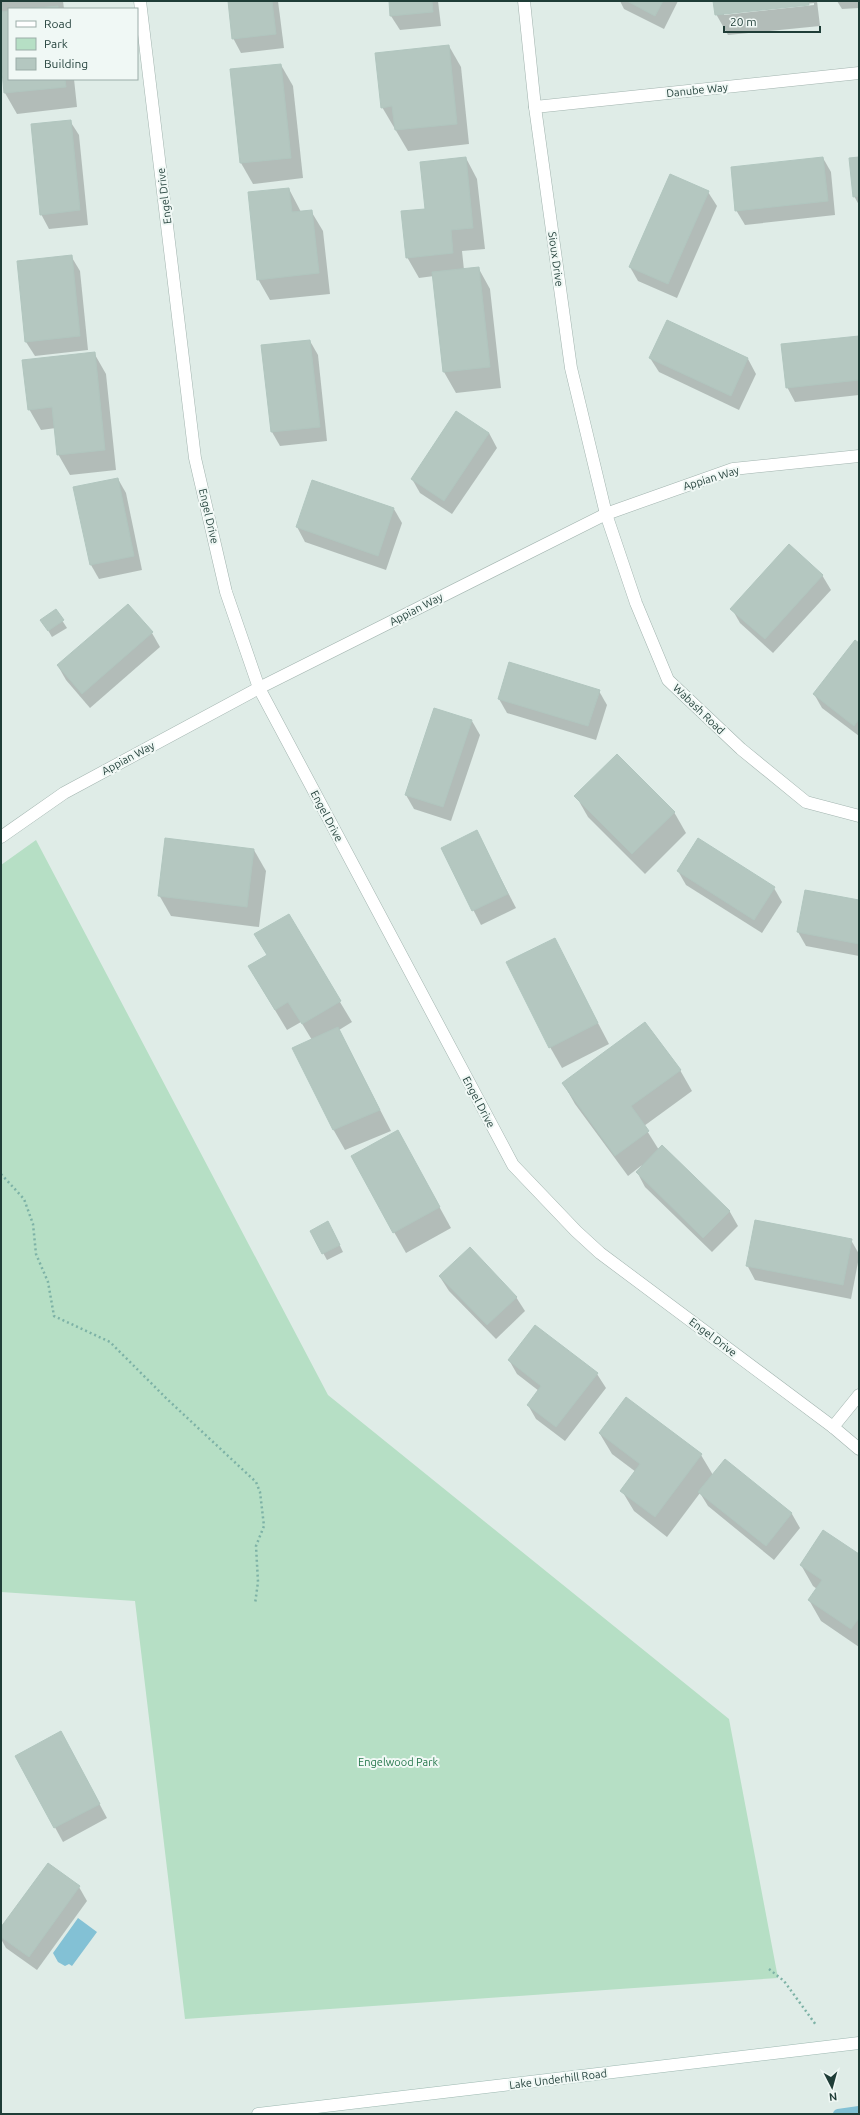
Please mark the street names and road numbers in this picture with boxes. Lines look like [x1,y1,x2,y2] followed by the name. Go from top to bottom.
[666,81,729,99] street label: Danube Way
[155,167,173,225] street label: Engel Drive
[546,231,566,287] street label: Sioux Drive
[681,464,741,492] street label: Appian Way
[197,487,221,545] street label: Engel Drive
[387,590,445,628] street label: Appian Way
[671,682,727,736] street label: Wabash Road
[100,739,157,777] street label: Appian Way
[308,788,346,844] street label: Engel Drive
[460,1074,498,1130] street label: Engel Drive
[687,1315,739,1359] street label: Engel Drive
[508,2067,608,2091] street label: Lake Underhill Road

